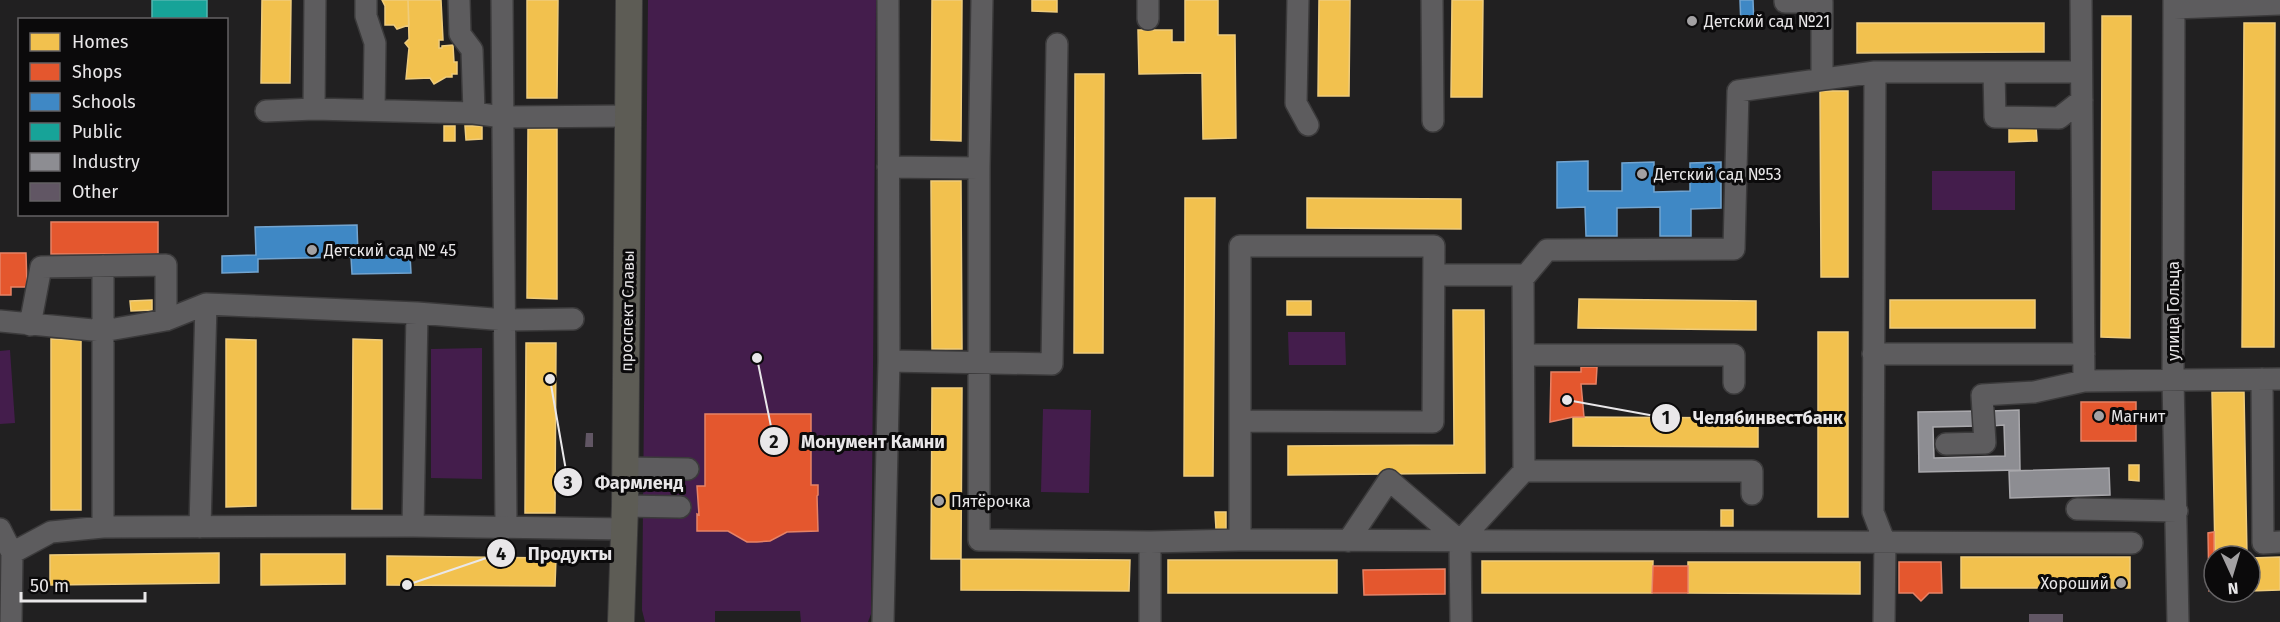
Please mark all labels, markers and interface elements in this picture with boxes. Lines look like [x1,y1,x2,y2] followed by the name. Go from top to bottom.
[1703,12,1830,31] place label: Детский сад №21
[1685,14,1699,28] marker: Детский сад №21
[18,18,228,216] legend
[72,31,128,53] text: Homes
[72,61,122,83] text: Shops
[72,91,136,113] text: Schools
[72,121,122,143] text: Public
[72,151,140,173] text: Industry
[1653,165,1782,184] place label: Детский сад №53
[1635,167,1649,181] marker: Детский сад №53
[72,181,118,203] text: Other
[323,241,456,260] place label: Детский сад № 45
[305,243,319,257] marker: Детский сад № 45
[617,250,638,372] street label: проспект Славы
[2164,261,2183,361] street label: улица Гольца
[1651,400,1855,436] callout: Челябинвестбанк
[1662,407,1670,429] text: 1
[1693,407,1843,429] text: Челябинвестбанк
[2111,407,2166,426] place label: Магнит
[2092,409,2106,423] marker: Магнит
[759,423,957,459] callout: Монумент Камни
[769,431,779,453] text: 2
[801,431,945,453] text: Монумент Камни
[553,464,696,500] callout: Фармленд
[562,472,573,494] text: 3
[595,472,683,494] text: Фармленд
[951,492,1031,511] place label: Пятёрочка
[932,494,946,508] marker: Пятёрочка
[486,535,624,571] callout: Продукты
[496,543,506,565] text: 4
[528,543,612,565] text: Продукты
[2202,544,2262,604] north arrow
[21,565,146,603] scale bar
[2040,574,2109,593] place label: Хороший
[30,575,69,597] text: 50 m
[2114,576,2128,590] marker: Хороший
[2227,579,2239,598] text: N

